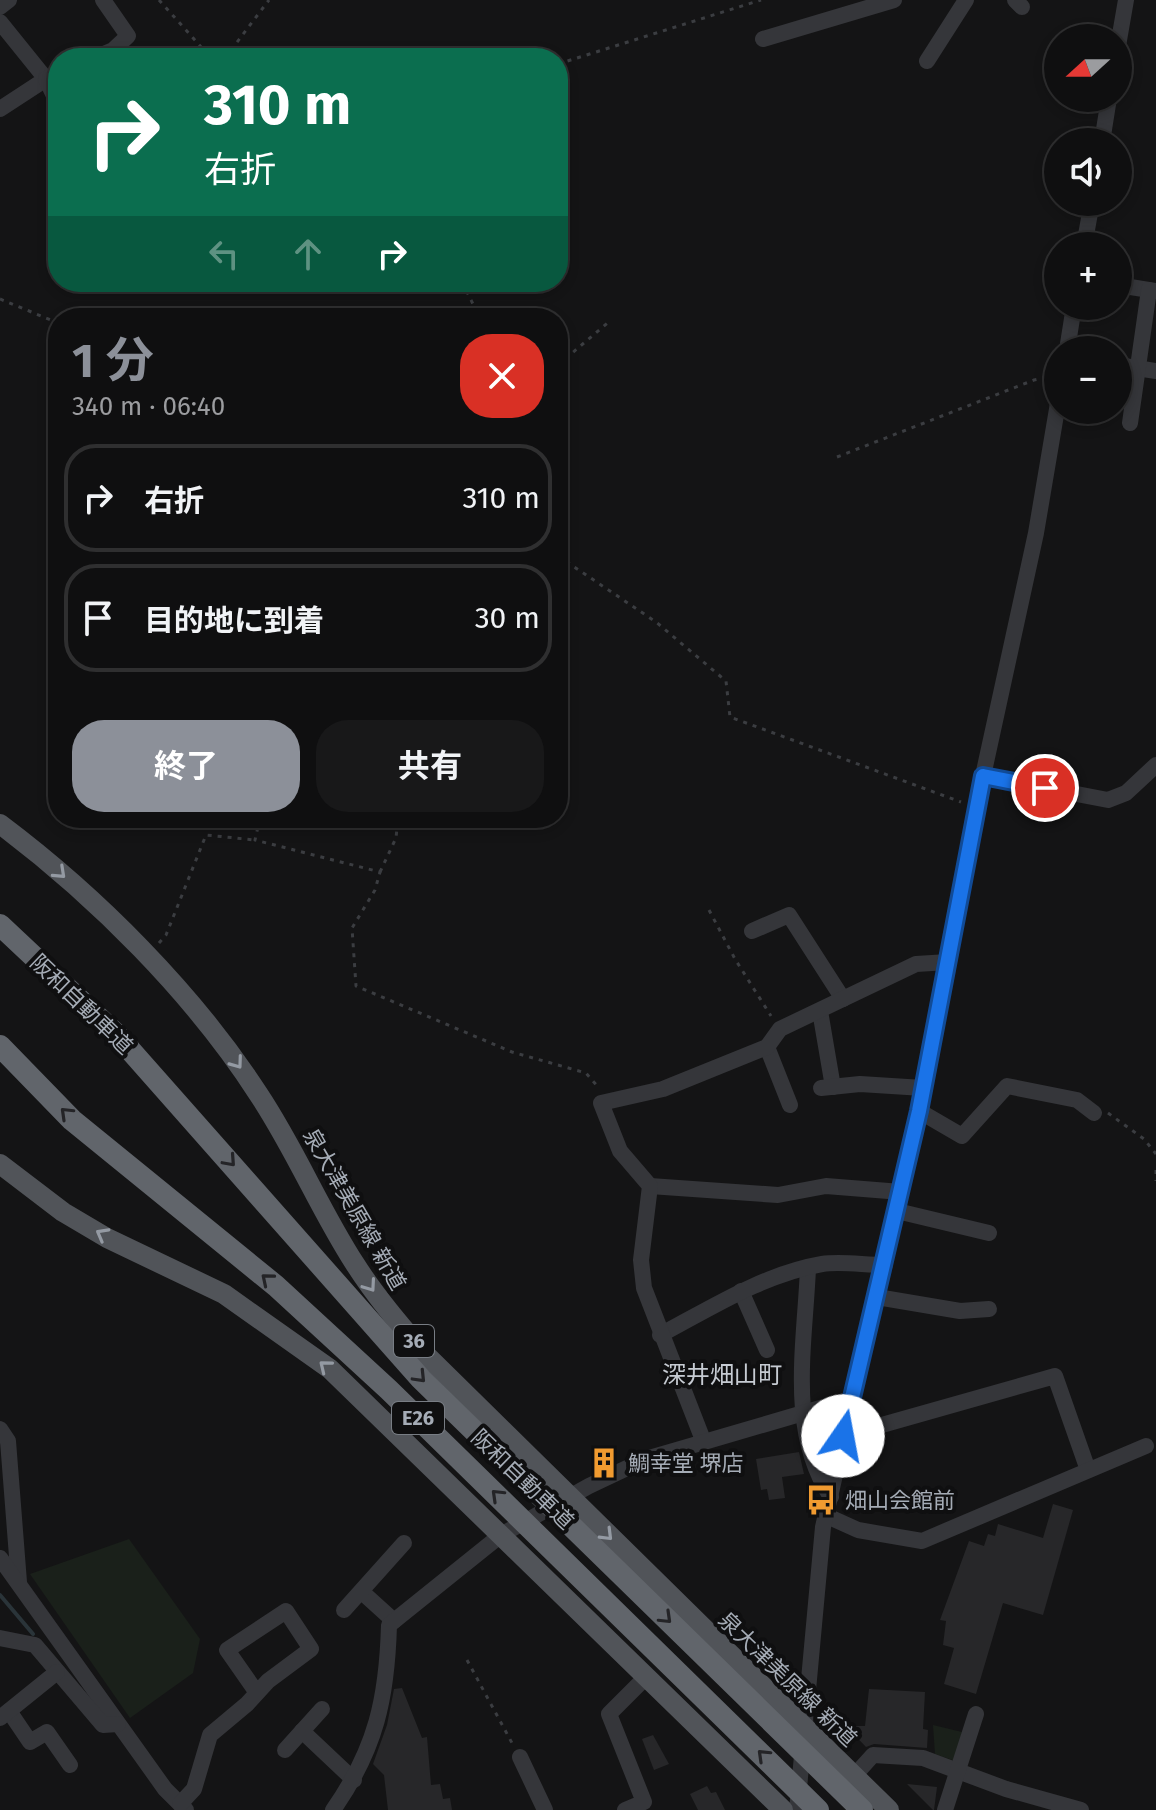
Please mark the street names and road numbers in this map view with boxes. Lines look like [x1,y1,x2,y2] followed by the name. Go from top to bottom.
[25,949,139,1060] street label: 阪和自動車道
[297,1124,412,1295] street label: 泉大津美原線 新道
[394,1325,434,1357] road number: 36
[392,1402,444,1434] road number: E26
[466,1424,580,1535] street label: 阪和自動車道
[713,1606,862,1752] street label: 泉大津美原線 新道

